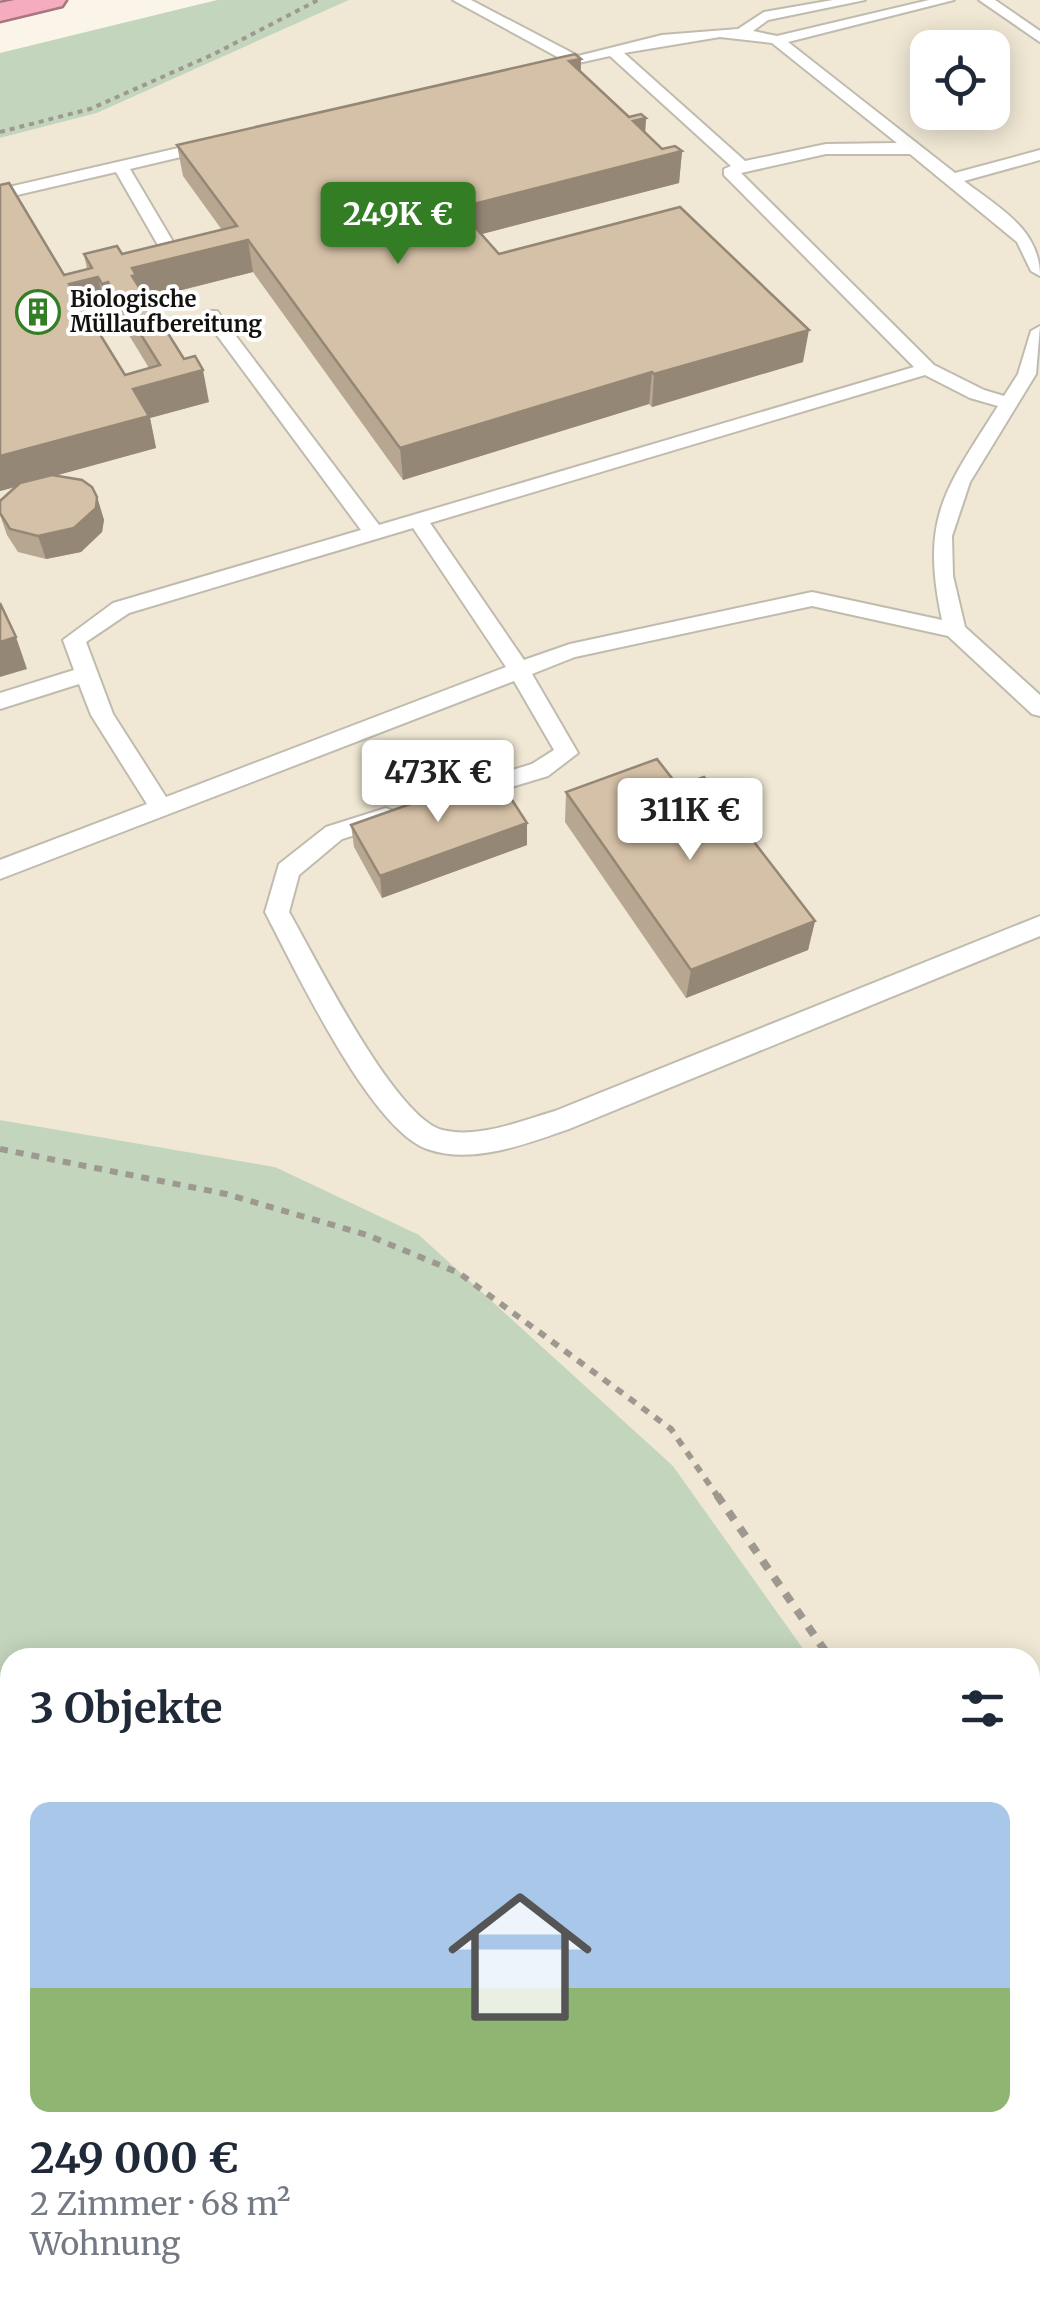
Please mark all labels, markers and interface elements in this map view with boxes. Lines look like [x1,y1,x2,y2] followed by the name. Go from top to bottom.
[910,30,1010,130] map controls
[910,30,1010,130] button: locate
[317,182,479,267] pin: 249K €
[343,194,453,234] text: 249K €
[70,285,262,338] place label: Biologische Müllaufbereitung
[15,289,61,335] building icon: Biologische Müllaufbereitung
[357,740,519,825] pin: 473K €
[384,752,492,792] text: 473K €
[609,778,771,863] pin: 311K €
[640,790,740,830] text: 311K €
[955,1681,1010,1736] icon: filters
[30,1682,222,1734] text: 3 Objekte
[430,1867,610,2047] icon: home
[30,2132,239,2184] text: 249 000 €
[30,2184,291,2224] text: 2 Zimmer · 68 m²
[30,2224,180,2264] text: Wohnung

